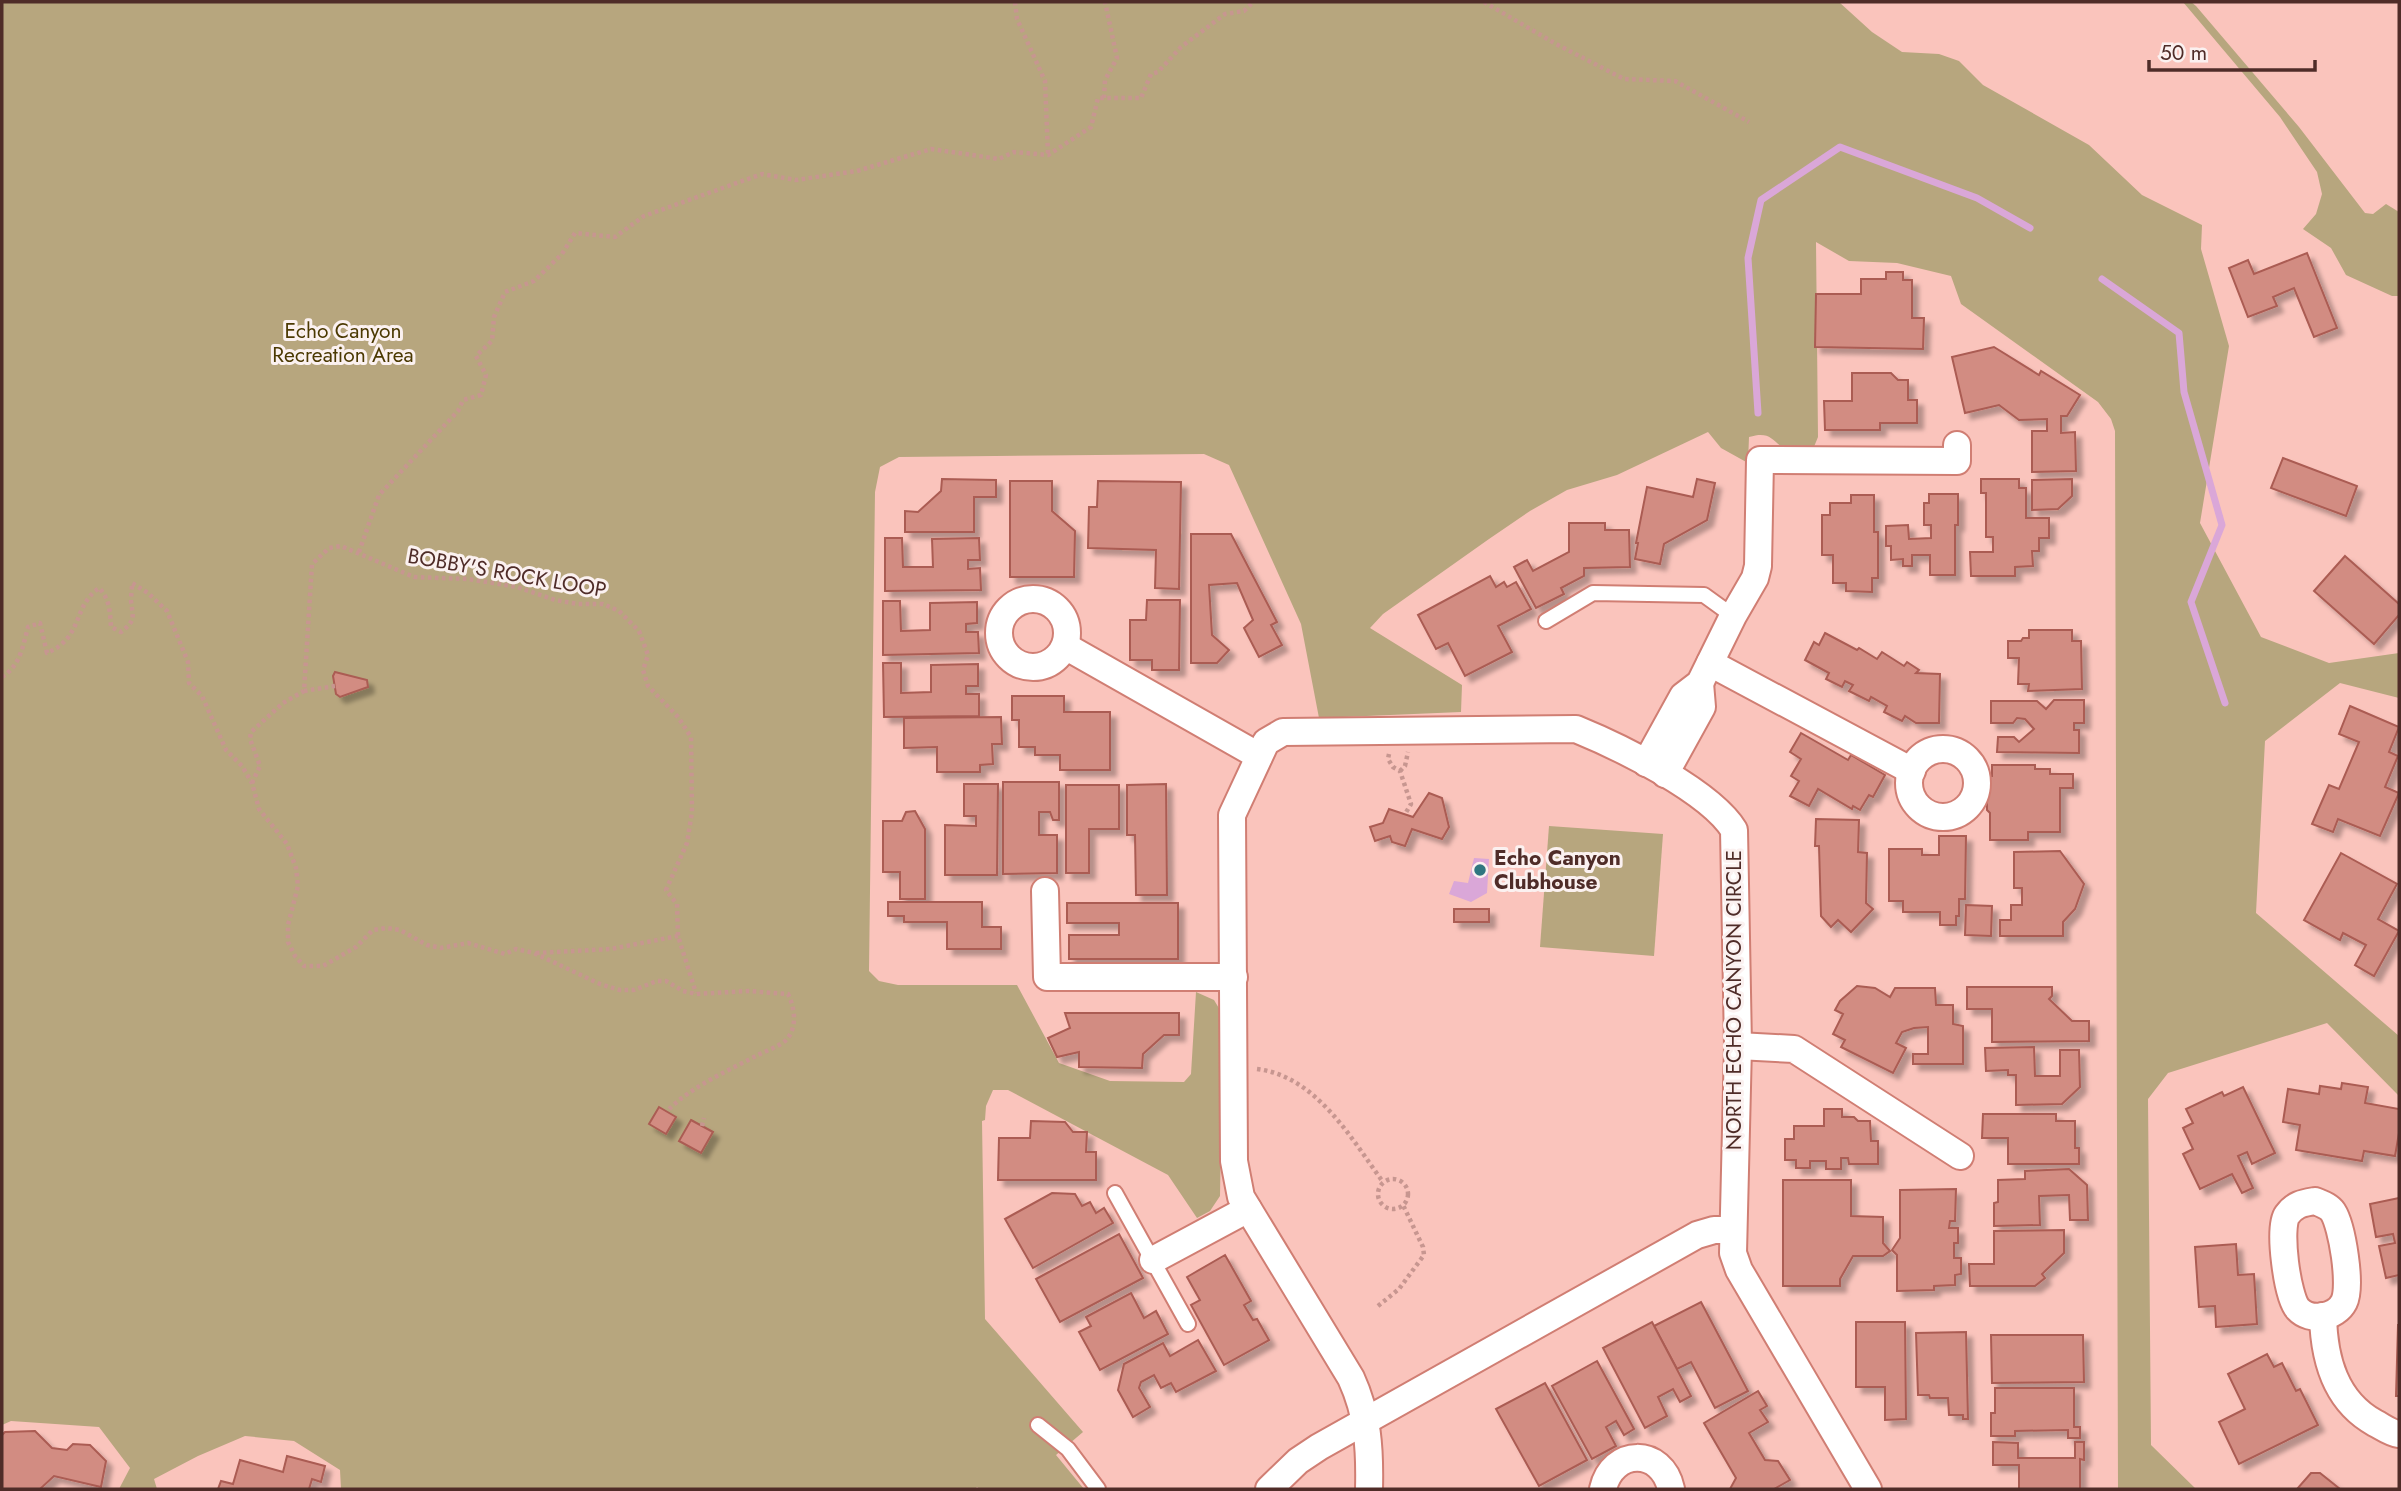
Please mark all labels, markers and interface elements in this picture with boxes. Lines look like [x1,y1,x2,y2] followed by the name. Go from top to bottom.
[2149,28,2315,72] scale bar
[2160,38,2207,68] text: 50 m
[272,316,414,370] park label: Echo Canyon Recreation Area
[405,541,609,605] street label: BOBBY'S ROCK LOOP
[1494,843,1621,897] place label: Echo Canyon Clubhouse
[1719,850,1749,1150] street label: NORTH ECHO CANYON CIRCLE
[1472,862,1488,878] marker: Echo Canyon Clubhouse

